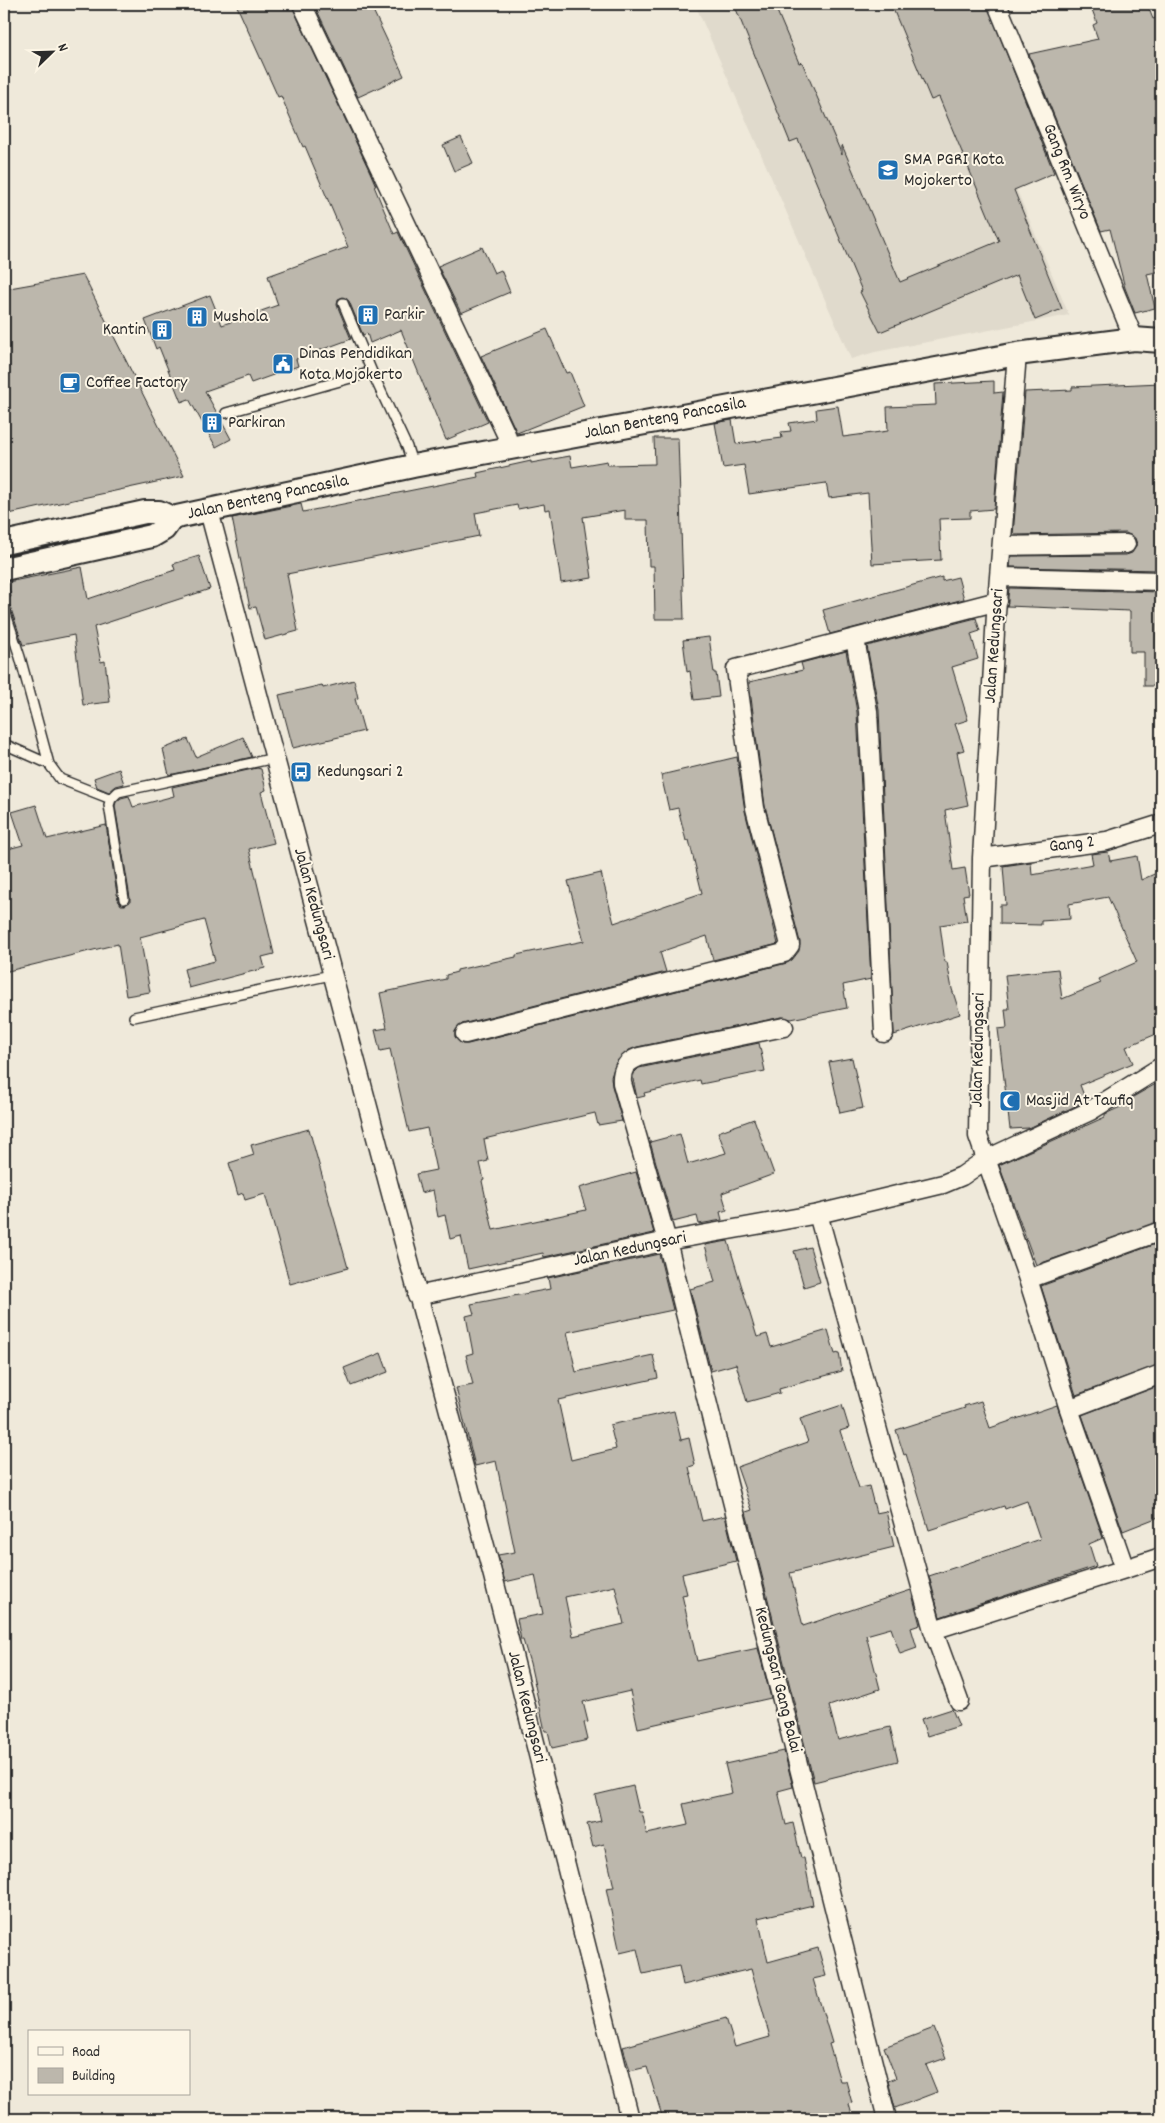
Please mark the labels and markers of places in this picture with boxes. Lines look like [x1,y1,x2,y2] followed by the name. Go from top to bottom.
[904,148,1004,194] place label: SMA PGRI Kota Mojokerto
[876,158,900,182] school or university icon: SMA PGRI Kota Mojokerto
[356,303,380,327] building icon: Parkir
[384,303,425,328] place label: Parkir
[185,305,209,329] building icon: Mushola
[213,305,268,330] place label: Mushola
[103,318,146,343] place label: Kantin
[150,318,174,342] building icon: Kantin
[299,342,412,388] place label: Dinas Pendidikan Kota Mojokerto
[271,352,295,376] public building icon: Dinas Pendidikan Kota Mojokerto
[58,371,82,395] cafe icon: Coffee Factory
[86,371,188,396] place label: Coffee Factory
[200,411,224,435] building icon: Parkiran
[228,411,285,436] place label: Parkiran
[289,760,313,784] bus stop icon: Kedungsari 2
[317,760,404,785] place label: Kedungsari 2
[998,1089,1022,1113] mosque icon: Masjid At Taufiq
[1026,1089,1133,1114] place label: Masjid At Taufiq

